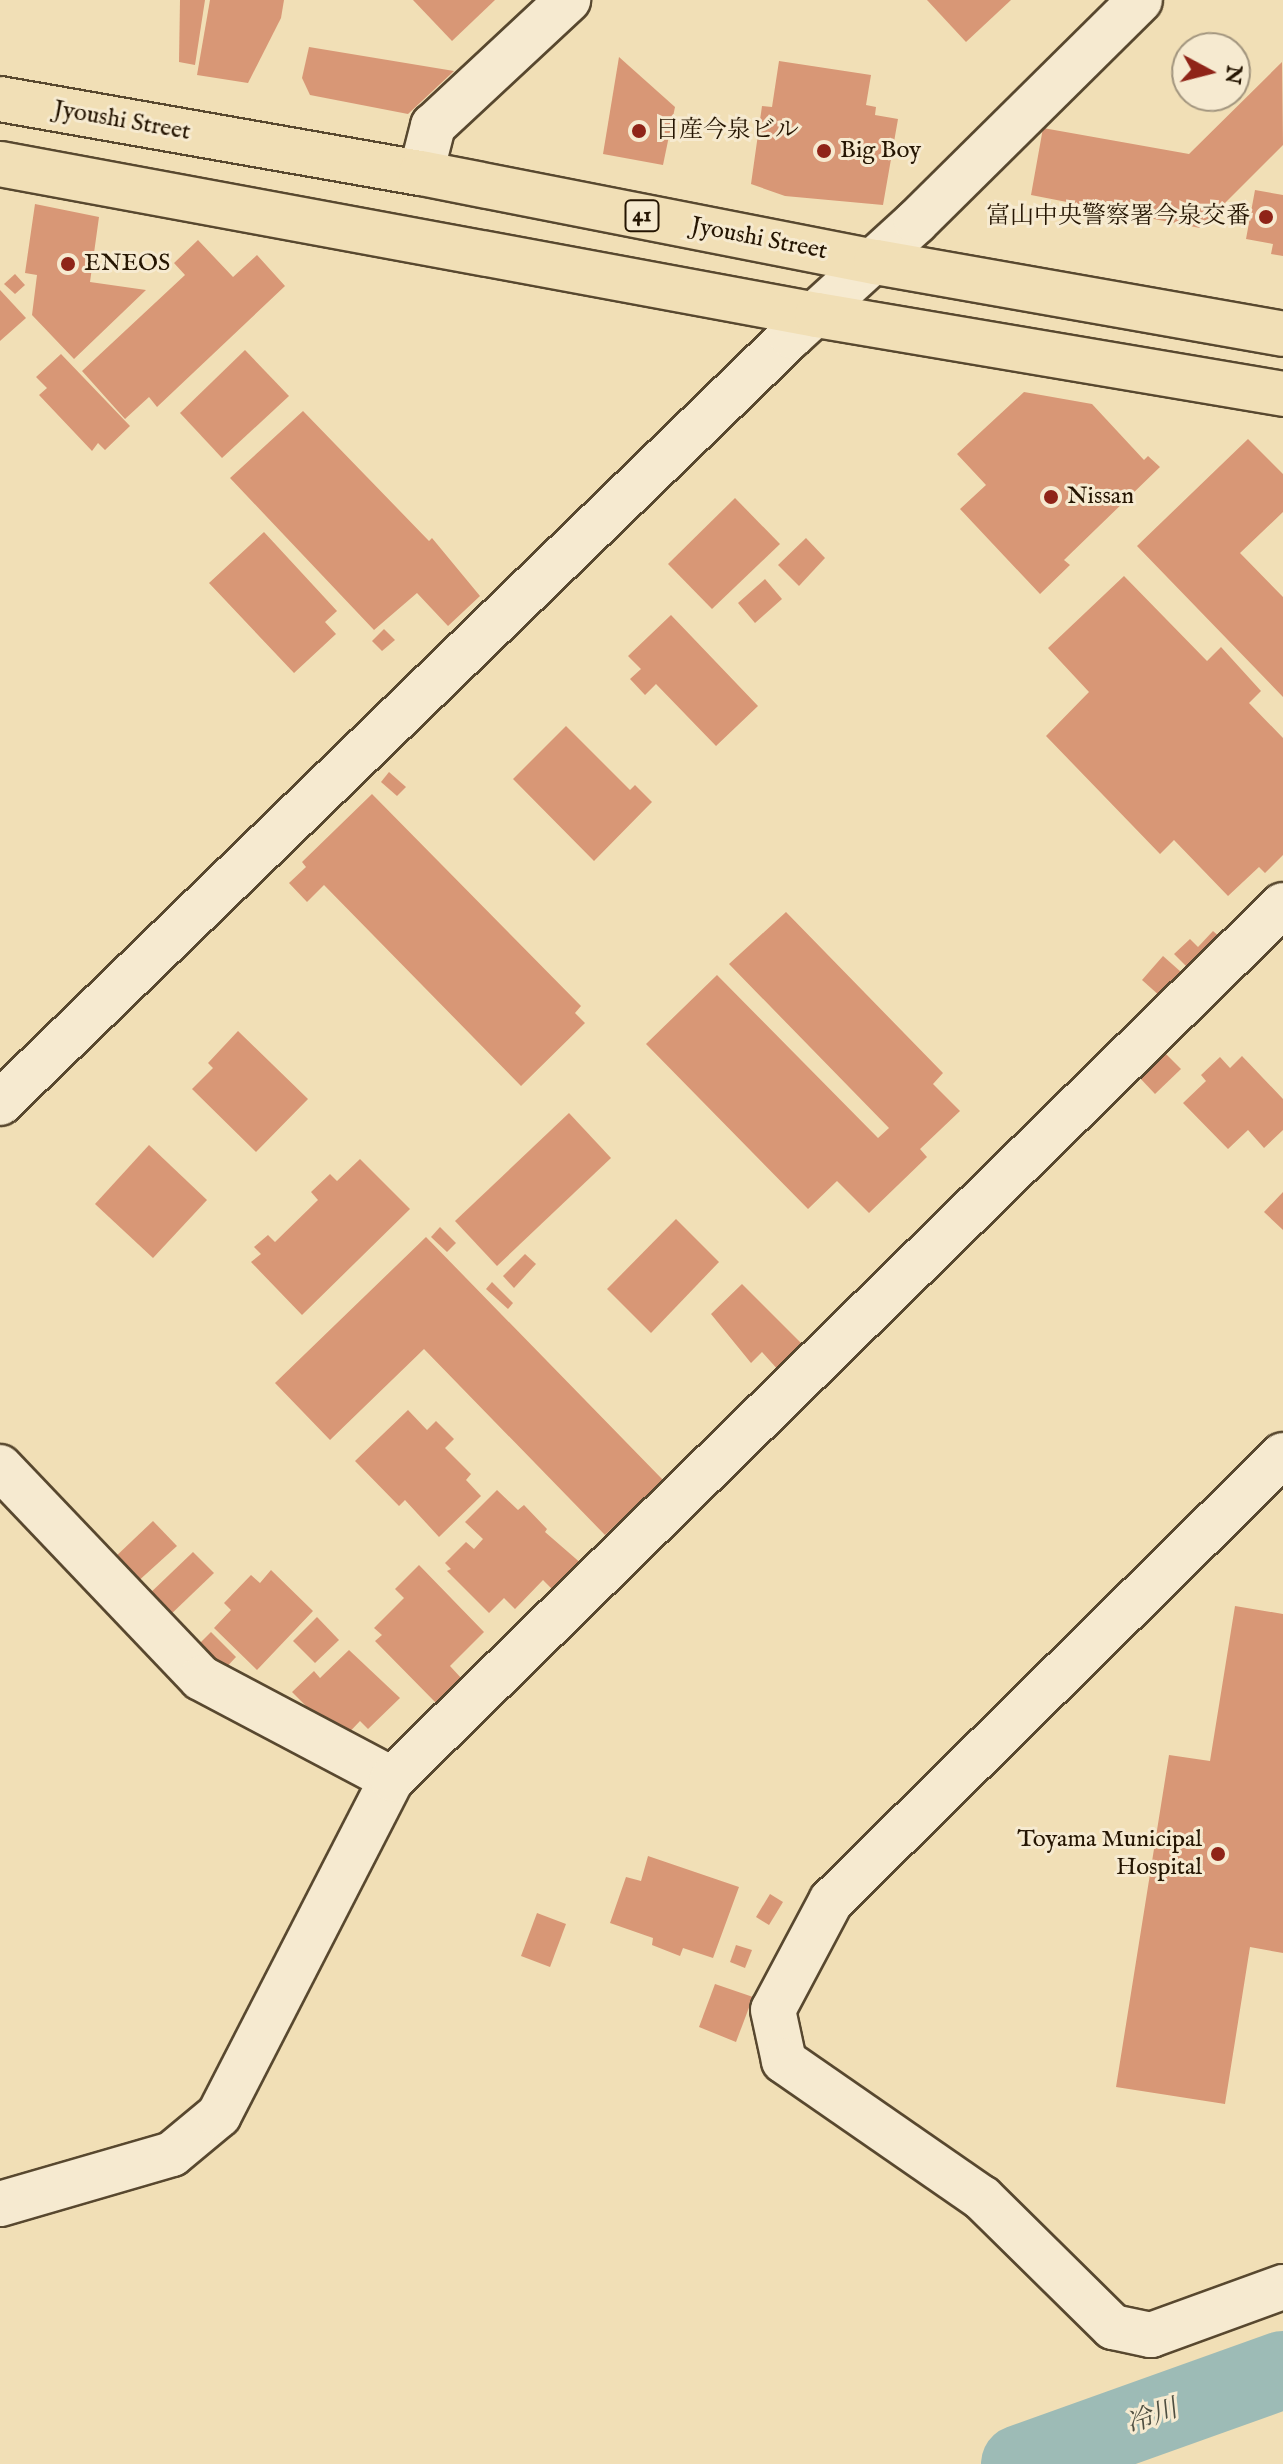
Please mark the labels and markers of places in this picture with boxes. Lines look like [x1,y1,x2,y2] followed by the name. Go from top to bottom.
[655,117,799,145] place label: 日産今泉ビル
[630,122,648,140] marker: 日産今泉ビル
[840,137,921,165] place label: Big Boy
[815,142,833,160] marker: Big Boy
[986,203,1250,231] place label: 富山中央警察署今泉交番
[1257,208,1275,226] marker: 富山中央警察署今泉交番
[84,250,170,278] place label: ENEOS
[59,255,77,273] marker: ENEOS
[1067,483,1134,511] place label: Nissan
[1042,488,1060,506] marker: Nissan
[1017,1826,1202,1882] place label: Toyama Municipal Hospital
[1209,1845,1227,1863] marker: Toyama Municipal Hospital

